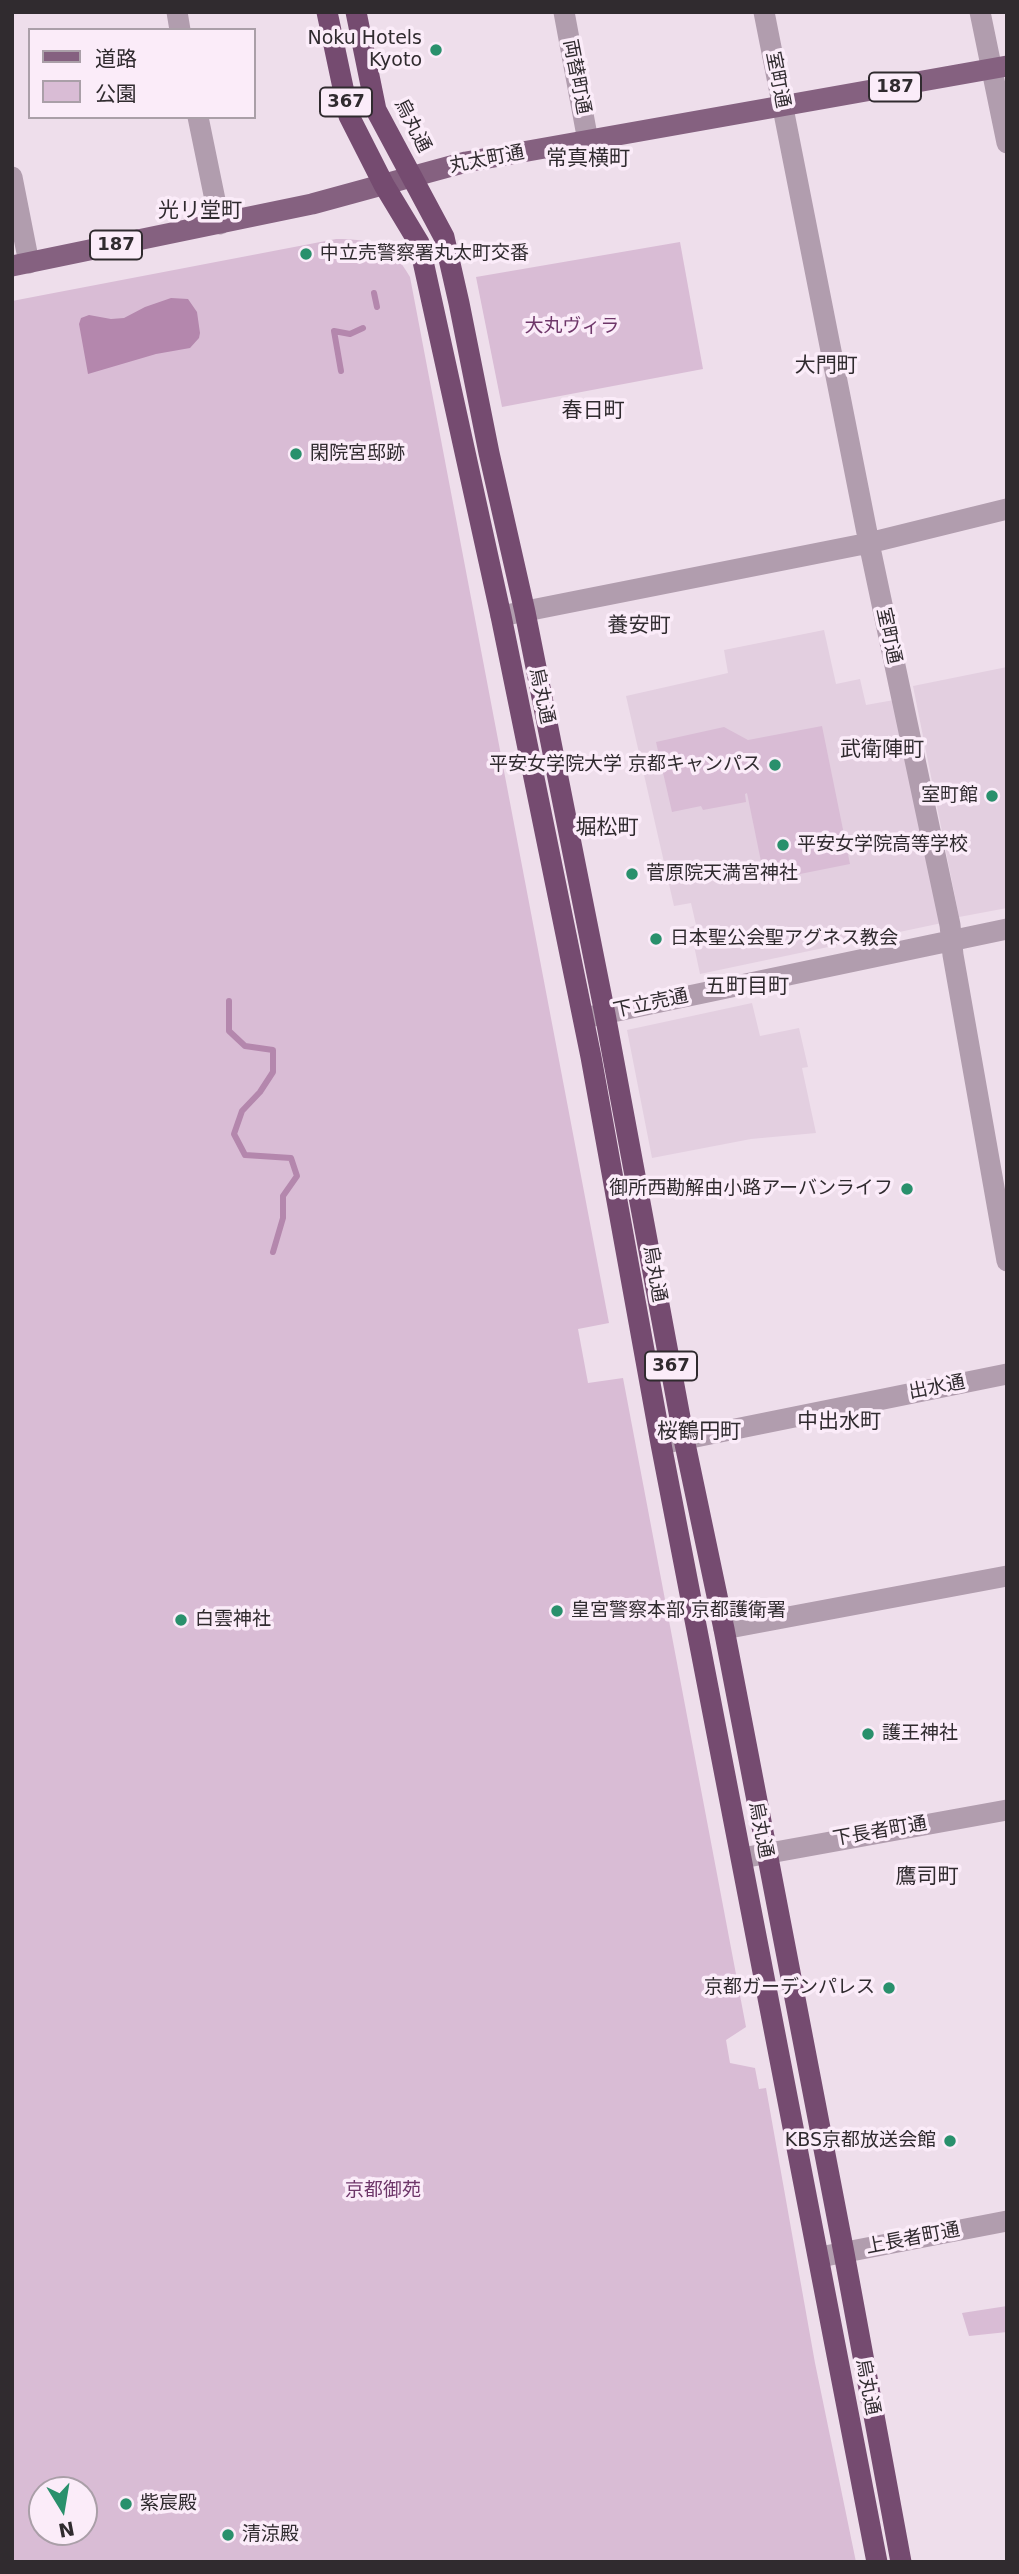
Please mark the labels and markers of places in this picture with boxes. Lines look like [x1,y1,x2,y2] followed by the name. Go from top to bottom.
[307,28,422,72] place label: Noku Hotels Kyoto
[428,42,444,58] marker: Noku Hotels Kyoto
[320,243,529,265] place label: 中立売警察署丸太町交番
[298,246,314,262] marker: 中立売警察署丸太町交番
[310,443,405,465] place label: 閑院宮邸跡
[288,446,304,462] marker: 閑院宮邸跡
[489,754,761,776] place label: 平安女学院大学 京都キャンパス
[767,757,783,773] marker: 平安女学院大学 京都キャンパス
[921,785,978,807] place label: 室町館
[984,788,1000,804] marker: 室町館
[797,834,968,856] place label: 平安女学院高等学校
[775,837,791,853] marker: 平安女学院高等学校
[646,863,798,885] place label: 菅原院天満宮神社
[624,866,640,882] marker: 菅原院天満宮神社
[670,928,898,950] place label: 日本聖公会聖アグネス教会
[648,931,664,947] marker: 日本聖公会聖アグネス教会
[609,1178,893,1200] place label: 御所西勘解由小路アーバンライフ
[899,1181,915,1197] marker: 御所西勘解由小路アーバンライフ
[571,1600,786,1622] place label: 皇宮警察本部 京都護衛署
[549,1603,565,1619] marker: 皇宮警察本部 京都護衛署
[195,1609,271,1631] place label: 白雲神社
[173,1612,189,1628] marker: 白雲神社
[882,1723,958,1745] place label: 護王神社
[860,1726,876,1742] marker: 護王神社
[704,1977,875,1999] place label: 京都ガーデンパレス
[881,1980,897,1996] marker: 京都ガーデンパレス
[785,2130,936,2152] place label: KBS京都放送会館
[942,2133,958,2149] marker: KBS京都放送会館
[140,2493,197,2515] place label: 紫宸殿
[118,2496,134,2512] marker: 紫宸殿
[242,2524,299,2546] place label: 清涼殿
[220,2527,236,2543] marker: 清涼殿

